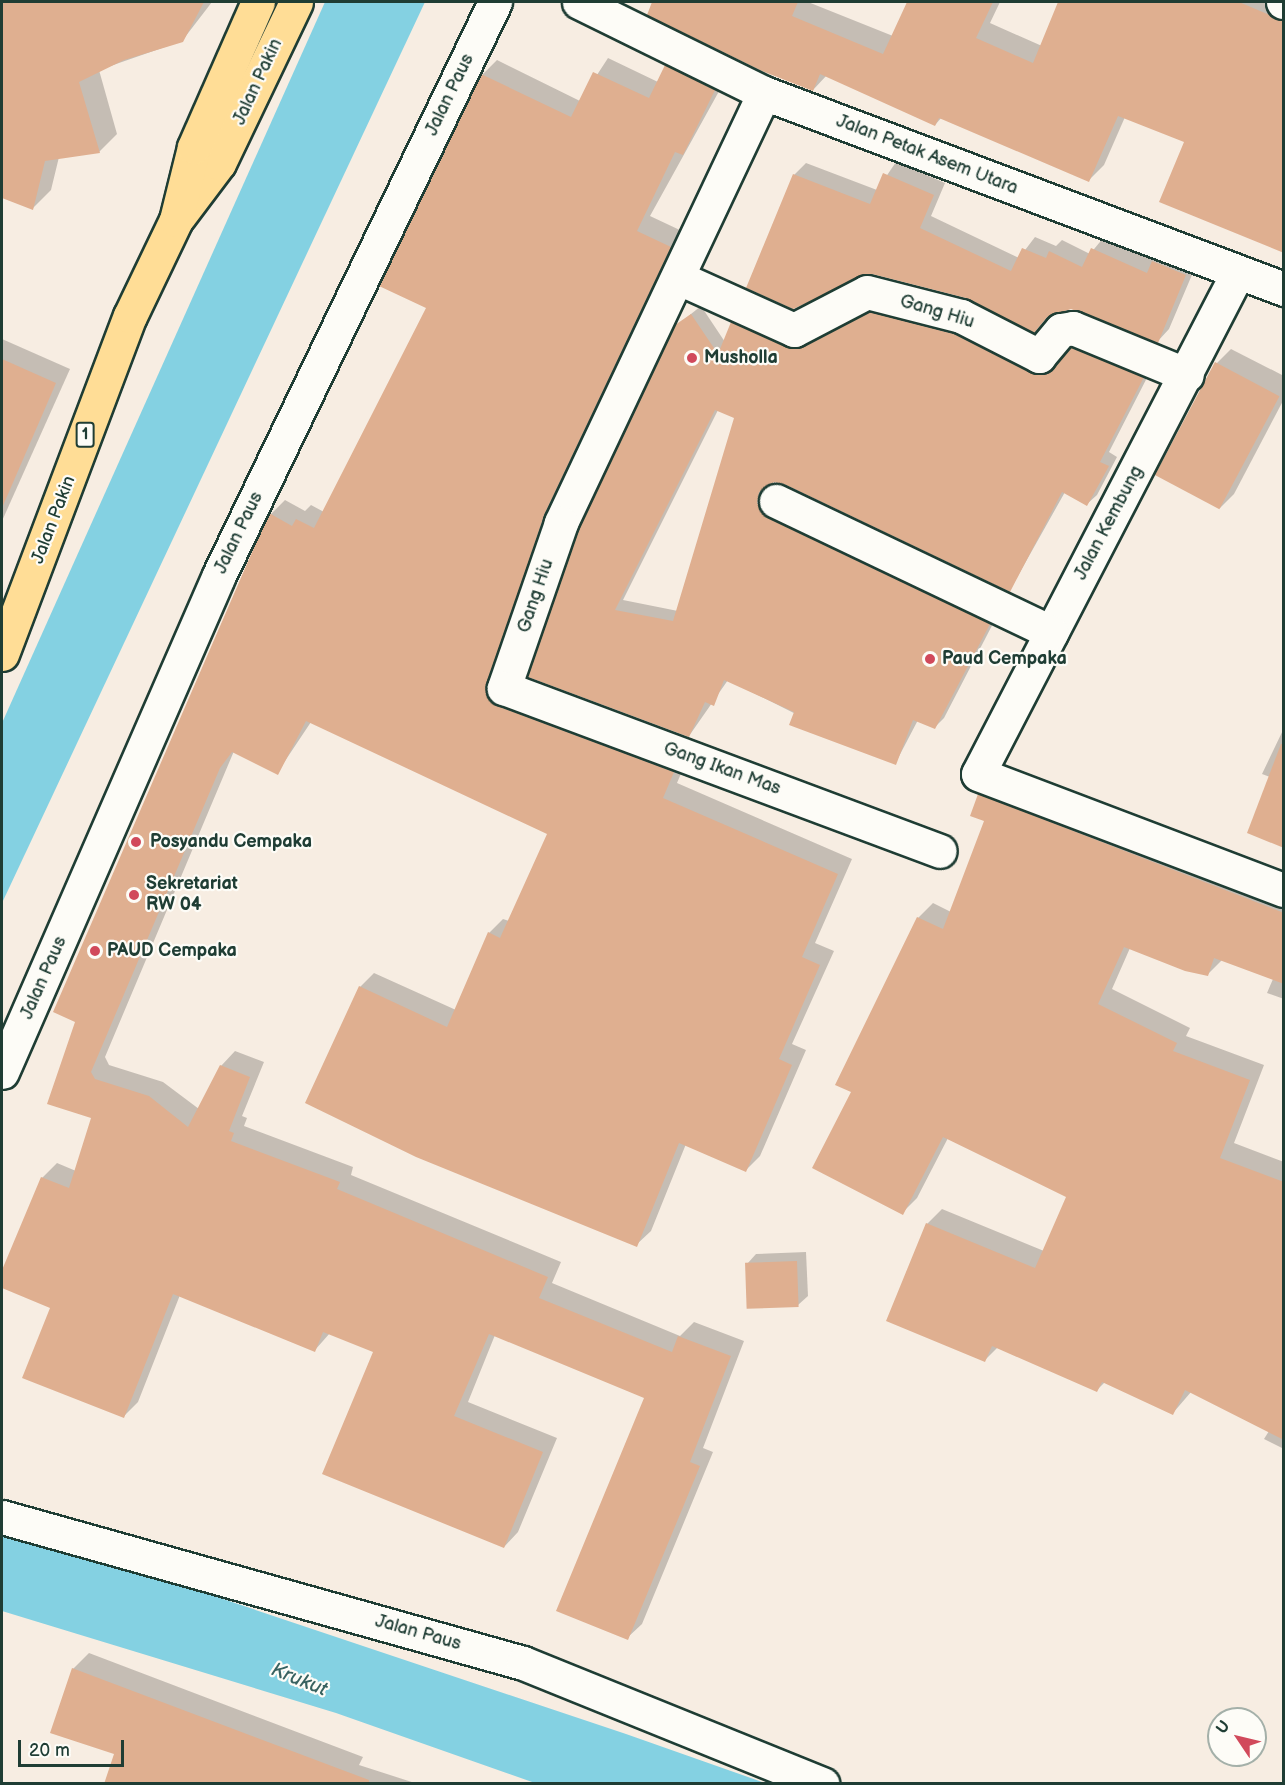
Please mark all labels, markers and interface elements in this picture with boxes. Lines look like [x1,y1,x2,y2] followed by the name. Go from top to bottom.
[229,36,287,128] street label: Jalan Pakin
[421,51,479,139] street label: Jalan Paus
[833,110,1021,200] street label: Jalan Petak Asem Utara
[897,290,977,334] street label: Gang Hiu
[704,347,778,369] place label: Musholla
[685,351,699,365] marker: Musholla
[74,422,96,448] road number: 1
[1070,462,1148,584] street label: Jalan Kembung
[27,473,81,567] street label: Jalan Pakin
[210,489,268,577] street label: Jalan Paus
[513,556,559,636] street label: Gang Hiu
[942,648,1067,670] place label: Paud Cempaka
[923,652,937,666] marker: Paud Cempaka
[661,738,783,800] street label: Gang Ikan Mas
[150,831,312,853] place label: Posyandu Cempaka
[127,833,145,851] marker: Posyandu Cempaka
[146,874,238,916] place label: Sekretariat RW 04
[127,888,141,902] marker: Sekretariat RW 04
[16,933,72,1023] street label: Jalan Paus
[107,940,237,962] place label: PAUD Cempaka
[88,944,102,958] marker: PAUD Cempaka
[373,1610,463,1656] street label: Jalan Paus
[268,1658,330,1702] water label: Krukut
[1207,1707,1267,1767] north arrow
[1212,1717,1235,1738] text: U
[21,1728,128,1766] scale bar
[29,1740,70,1761] text: 20 m

